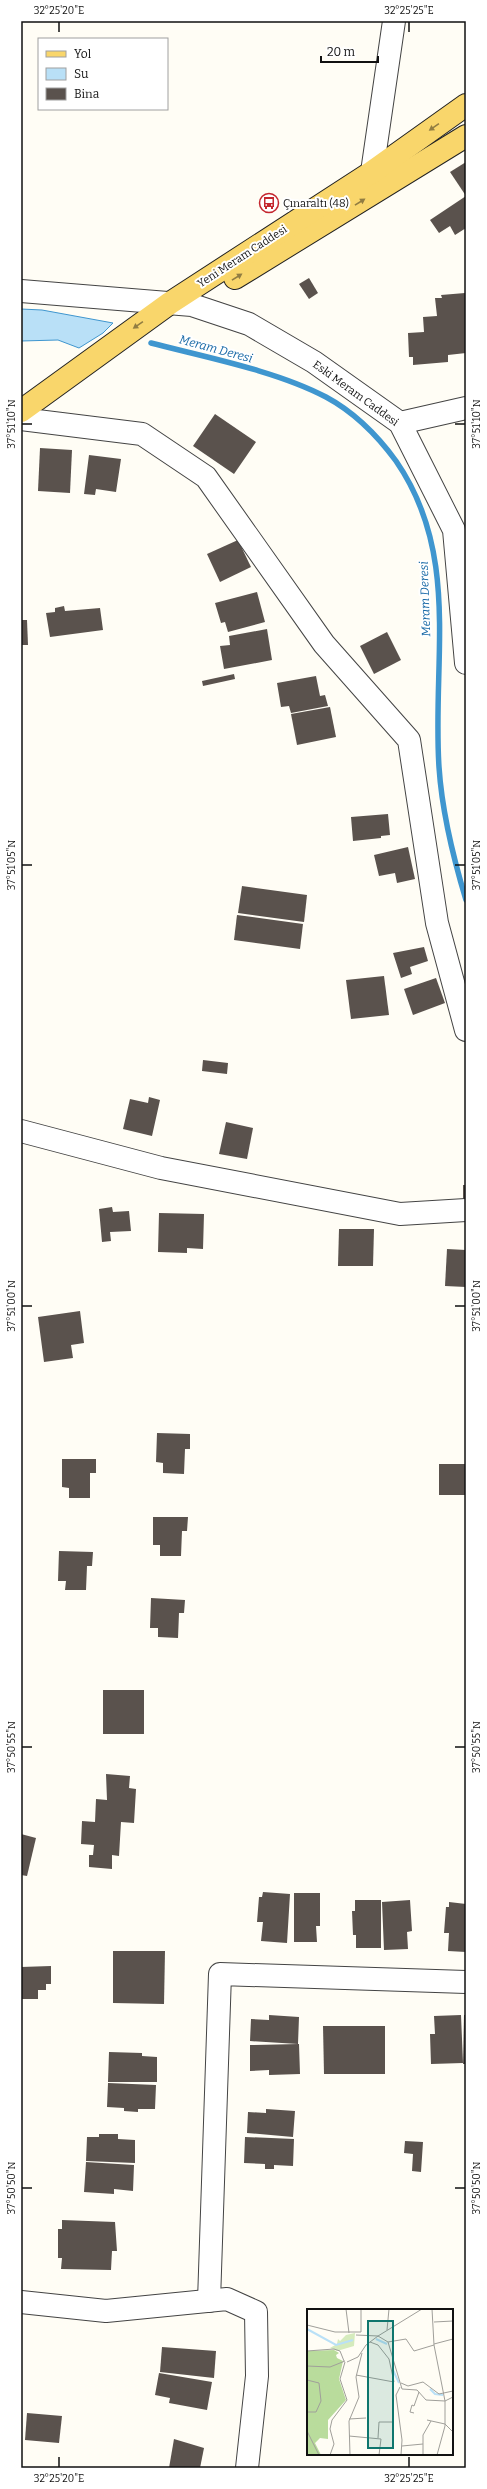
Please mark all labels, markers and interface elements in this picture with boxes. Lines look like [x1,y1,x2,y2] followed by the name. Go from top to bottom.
[34,5,84,17] text: 32°25'20"E
[384,5,434,17] text: 32°25'25"E
[38,38,168,110] legend
[321,38,378,64] scale bar
[327,45,356,59] text: 20 m
[74,47,92,61] text: Yol
[74,67,89,81] text: Su
[74,87,100,101] text: Bina
[429,123,439,131] one-way arrow
[258,192,280,214] bus stop icon: Çınaraltı (48)
[283,197,349,210] place label: Çınaraltı (48)
[354,198,366,205] one-way arrow
[195,222,290,290] street label: Yeni Meram Caddesi
[232,273,242,281] one-way arrow
[133,321,144,329] one-way arrow
[178,332,255,366] water label: Meram Deresi
[310,358,402,429] street label: Eski Meram Caddesi
[6,399,18,449] text: 37°51'10"N
[471,399,483,449] text: 37°51'10"N
[417,560,433,637] water label: Meram Deresi
[6,840,18,890] text: 37°51'05"N
[471,840,483,890] text: 37°51'05"N
[6,1280,18,1332] text: 37°51'00"N
[471,1280,483,1332] text: 37°51'00"N
[6,1721,18,1773] text: 37°50'55"N
[471,1721,483,1773] text: 37°50'55"N
[6,2161,18,2215] text: 37°50'50"N
[471,2161,483,2215] text: 37°50'50"N
[307,2309,453,2455] inset map
[34,2473,84,2485] text: 32°25'20"E
[384,2473,434,2485] text: 32°25'25"E

